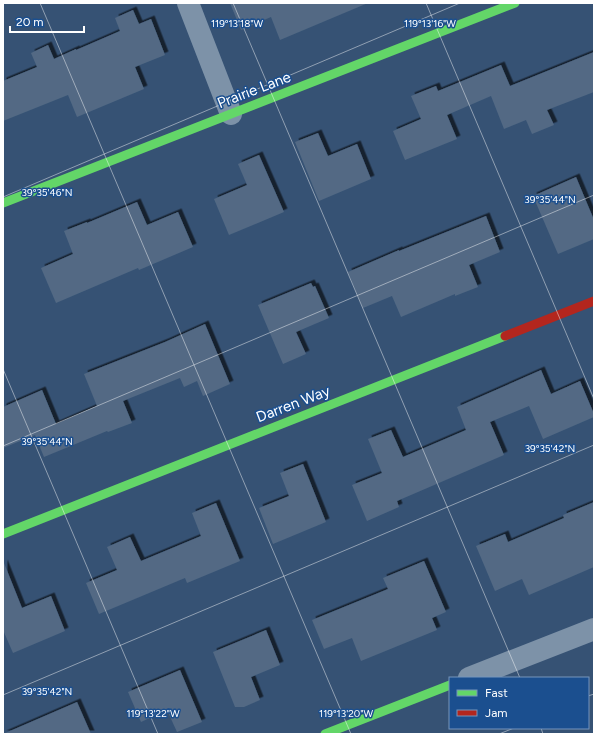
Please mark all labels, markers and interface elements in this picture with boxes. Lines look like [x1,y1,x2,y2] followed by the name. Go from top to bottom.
[10,8,84,34] scale bar
[16,15,44,29] text: 20 m
[211,17,264,30] text: 119°13'18"W
[404,17,456,30] text: 119°13'16"W
[215,68,293,112] street label: Prairie Lane
[22,186,72,199] text: 39°35'46"N
[524,193,576,206] text: 39°35'44"N
[254,382,333,426] street label: Darren Way
[21,435,73,448] text: 39°35'44"N
[525,442,575,455] text: 39°35'42"N
[449,677,589,729] legend
[22,685,72,698] text: 39°35'42"N
[485,686,508,700] text: Fast
[485,706,508,720] text: Jam
[126,707,180,720] text: 119°13'22"W
[319,707,373,720] text: 119°13'20"W

